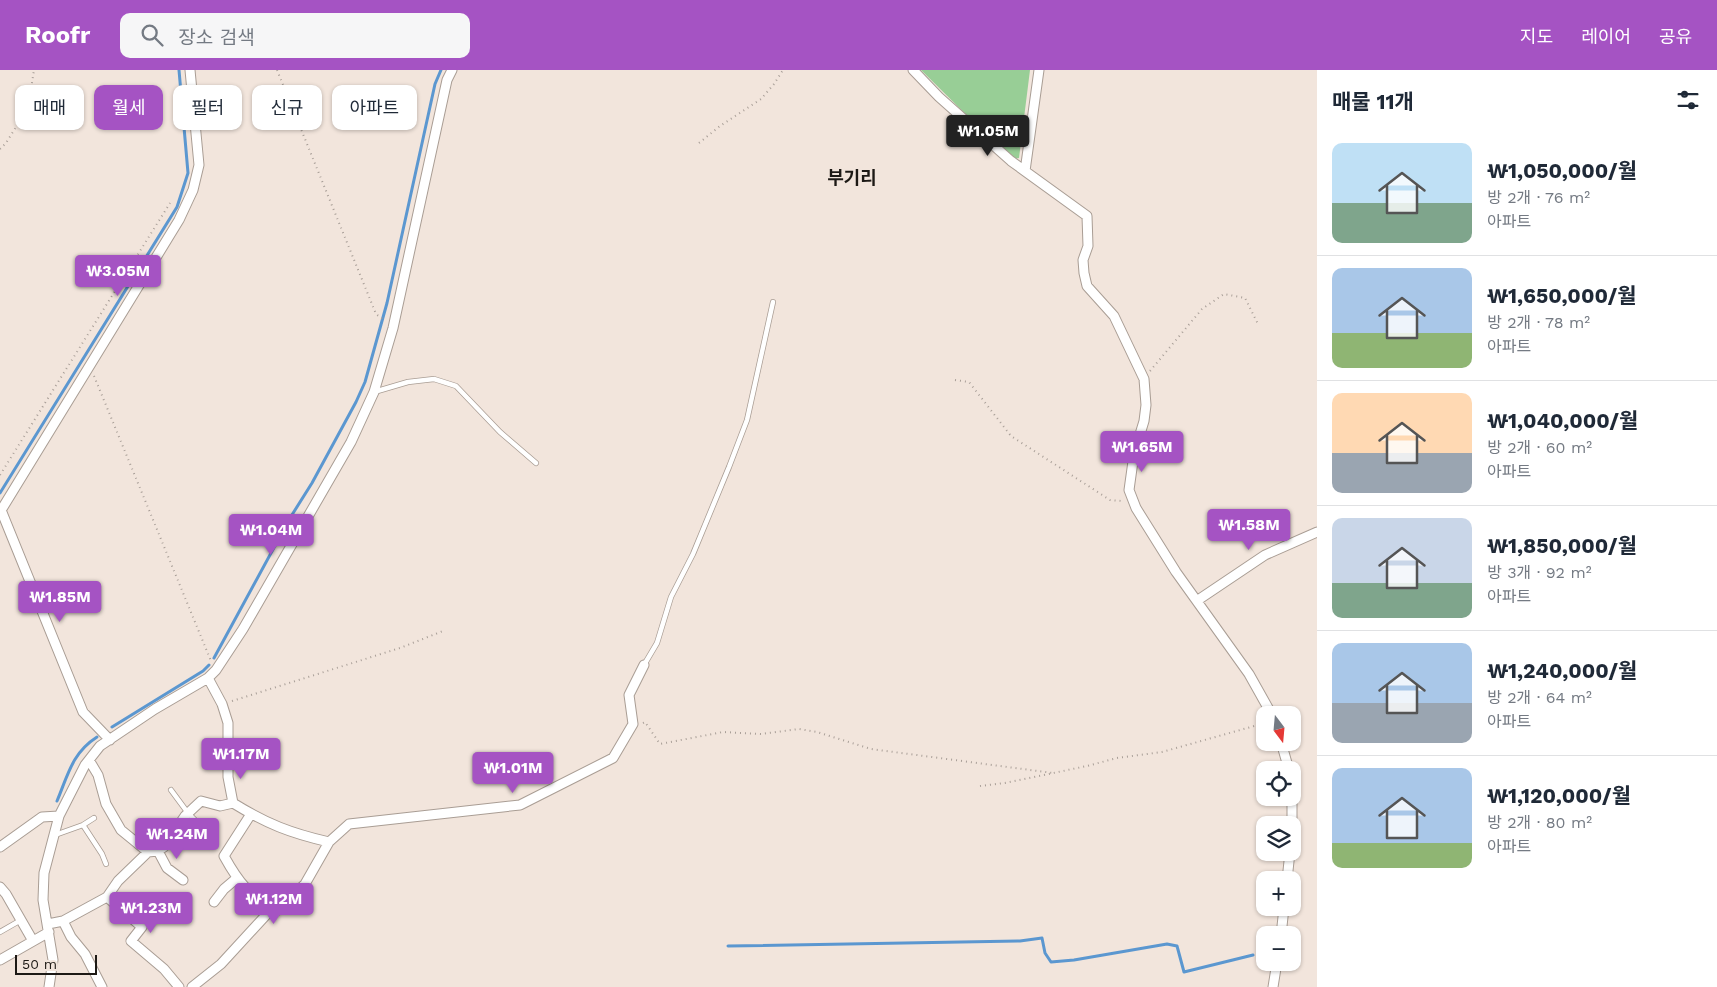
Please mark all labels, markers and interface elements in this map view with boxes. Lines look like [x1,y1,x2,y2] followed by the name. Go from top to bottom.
[120,13,470,58] search box
[25,21,90,49] text: Roofr
[138,21,166,49] icon: search
[178,26,255,49] text: 장소 검색
[1520,26,1553,47] text: 지도
[1581,26,1631,47] text: 레이어
[1659,26,1692,47] text: 공유
[15,85,84,130] chip: 매매
[94,85,163,130] chip: 월세
[173,85,242,130] chip: 필터
[252,85,322,130] chip: 신규
[332,85,417,130] chip: 아파트
[1674,86,1702,114] icon: filters
[1332,89,1414,114] text: 매물 11개
[947,114,1029,157] pin: ₩1.05M
[957,121,1019,140] text: ₩1.05M
[1487,158,1637,183] text: ₩1,050,000/월
[1372,163,1432,223] icon: home
[827,167,877,188] district label: 부기리
[1487,188,1590,207] text: 방 2개 · 76 m²
[1487,212,1531,231] text: 아파트
[77,254,159,297] pin: ₩3.05M
[86,261,150,280] text: ₩3.05M
[1487,283,1637,308] text: ₩1,650,000/월
[1372,288,1432,348] icon: home
[1487,313,1590,332] text: 방 2개 · 78 m²
[1487,337,1531,356] text: 아파트
[1487,408,1638,433] text: ₩1,040,000/월
[1372,413,1432,473] icon: home
[1101,430,1183,473] pin: ₩1.65M
[1111,437,1173,456] text: ₩1.65M
[1487,438,1592,457] text: 방 2개 · 60 m²
[1487,462,1531,481] text: 아파트
[1208,508,1290,551] pin: ₩1.58M
[230,514,312,556] pin: ₩1.04M
[1218,515,1280,534] text: ₩1.58M
[240,520,302,539] text: ₩1.04M
[1487,533,1637,558] text: ₩1,850,000/월
[1372,538,1432,598] icon: home
[1487,563,1592,582] text: 방 3개 · 92 m²
[19,580,101,623] pin: ₩1.85M
[29,587,91,606] text: ₩1.85M
[1487,587,1531,606] text: 아파트
[1487,658,1637,683] text: ₩1,240,000/월
[1372,663,1432,723] icon: home
[1487,688,1592,707] text: 방 2개 · 64 m²
[1256,706,1301,751] north arrow
[1256,706,1301,971] map controls
[1487,712,1531,731] text: 아파트
[200,738,282,780] pin: ₩1.17M
[212,744,270,763] text: ₩1.17M
[472,752,554,794] pin: ₩1.01M
[483,758,543,777] text: ₩1.01M
[1256,761,1301,806] button: locate
[1487,783,1631,808] text: ₩1,120,000/월
[1372,788,1432,848] icon: home
[1487,813,1592,832] text: 방 2개 · 80 m²
[1256,816,1301,861] button: layers
[136,818,218,860] pin: ₩1.24M
[146,824,208,843] text: ₩1.24M
[1487,837,1531,856] text: 아파트
[1256,871,1301,916] button: +
[233,882,315,925] pin: ₩1.12M
[246,889,302,908] text: ₩1.12M
[110,892,192,934] pin: ₩1.23M
[120,898,182,917] text: ₩1.23M
[1256,926,1301,971] button: −
[15,952,98,975] scale bar
[22,956,57,972] text: 50 m

